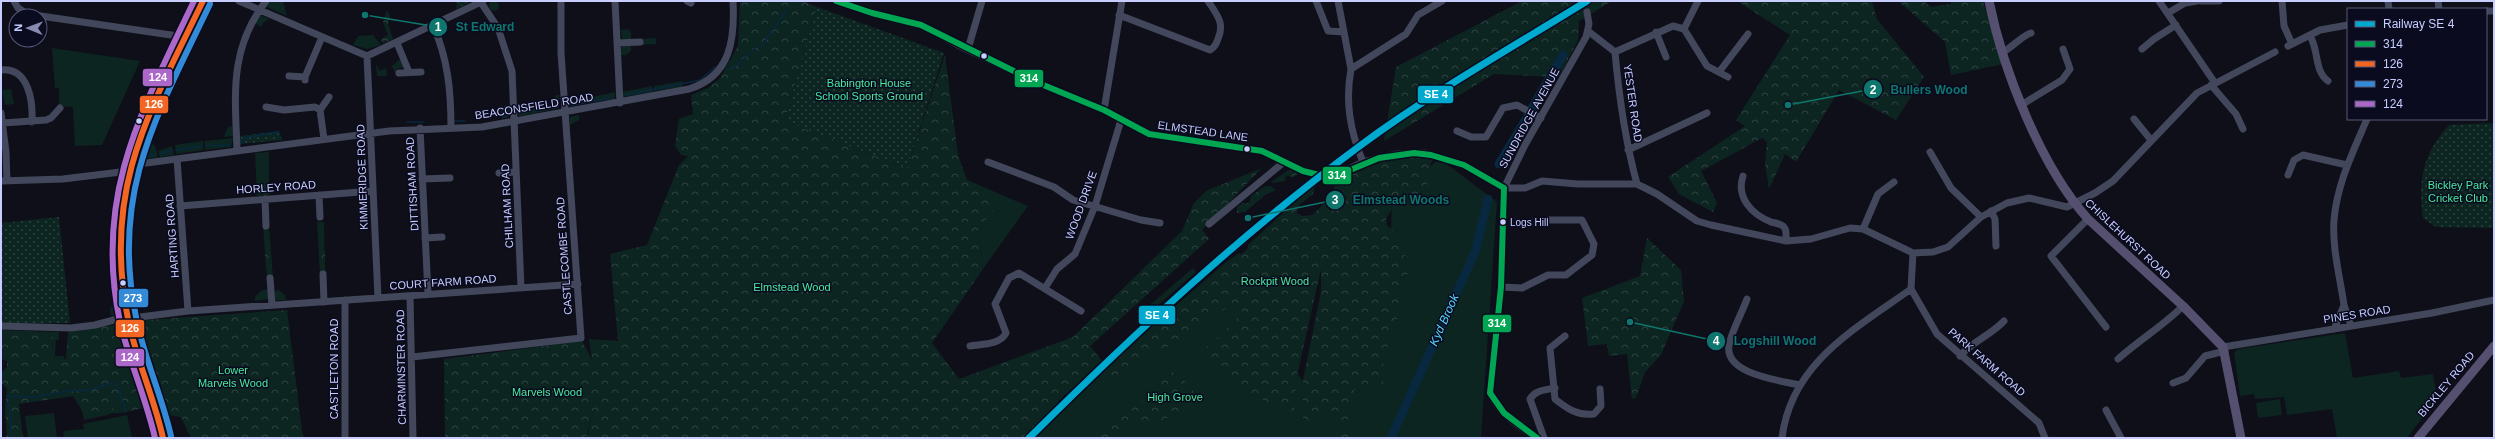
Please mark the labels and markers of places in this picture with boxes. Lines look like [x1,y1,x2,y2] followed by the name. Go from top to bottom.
[428,15,523,39] callout: St Edward
[979,51,989,61] unlabelled marker
[1863,77,1976,101] callout: Bullers Wood
[134,116,144,126] unlabelled marker
[1242,144,1252,154] unlabelled marker
[1325,188,1457,212] callout: Elmstead Woods
[1498,217,1508,227] marker: Logs Hill
[1510,217,1548,228] place label: Logs Hill
[118,278,128,288] unlabelled marker
[1706,329,1824,353] callout: Logshill Wood

